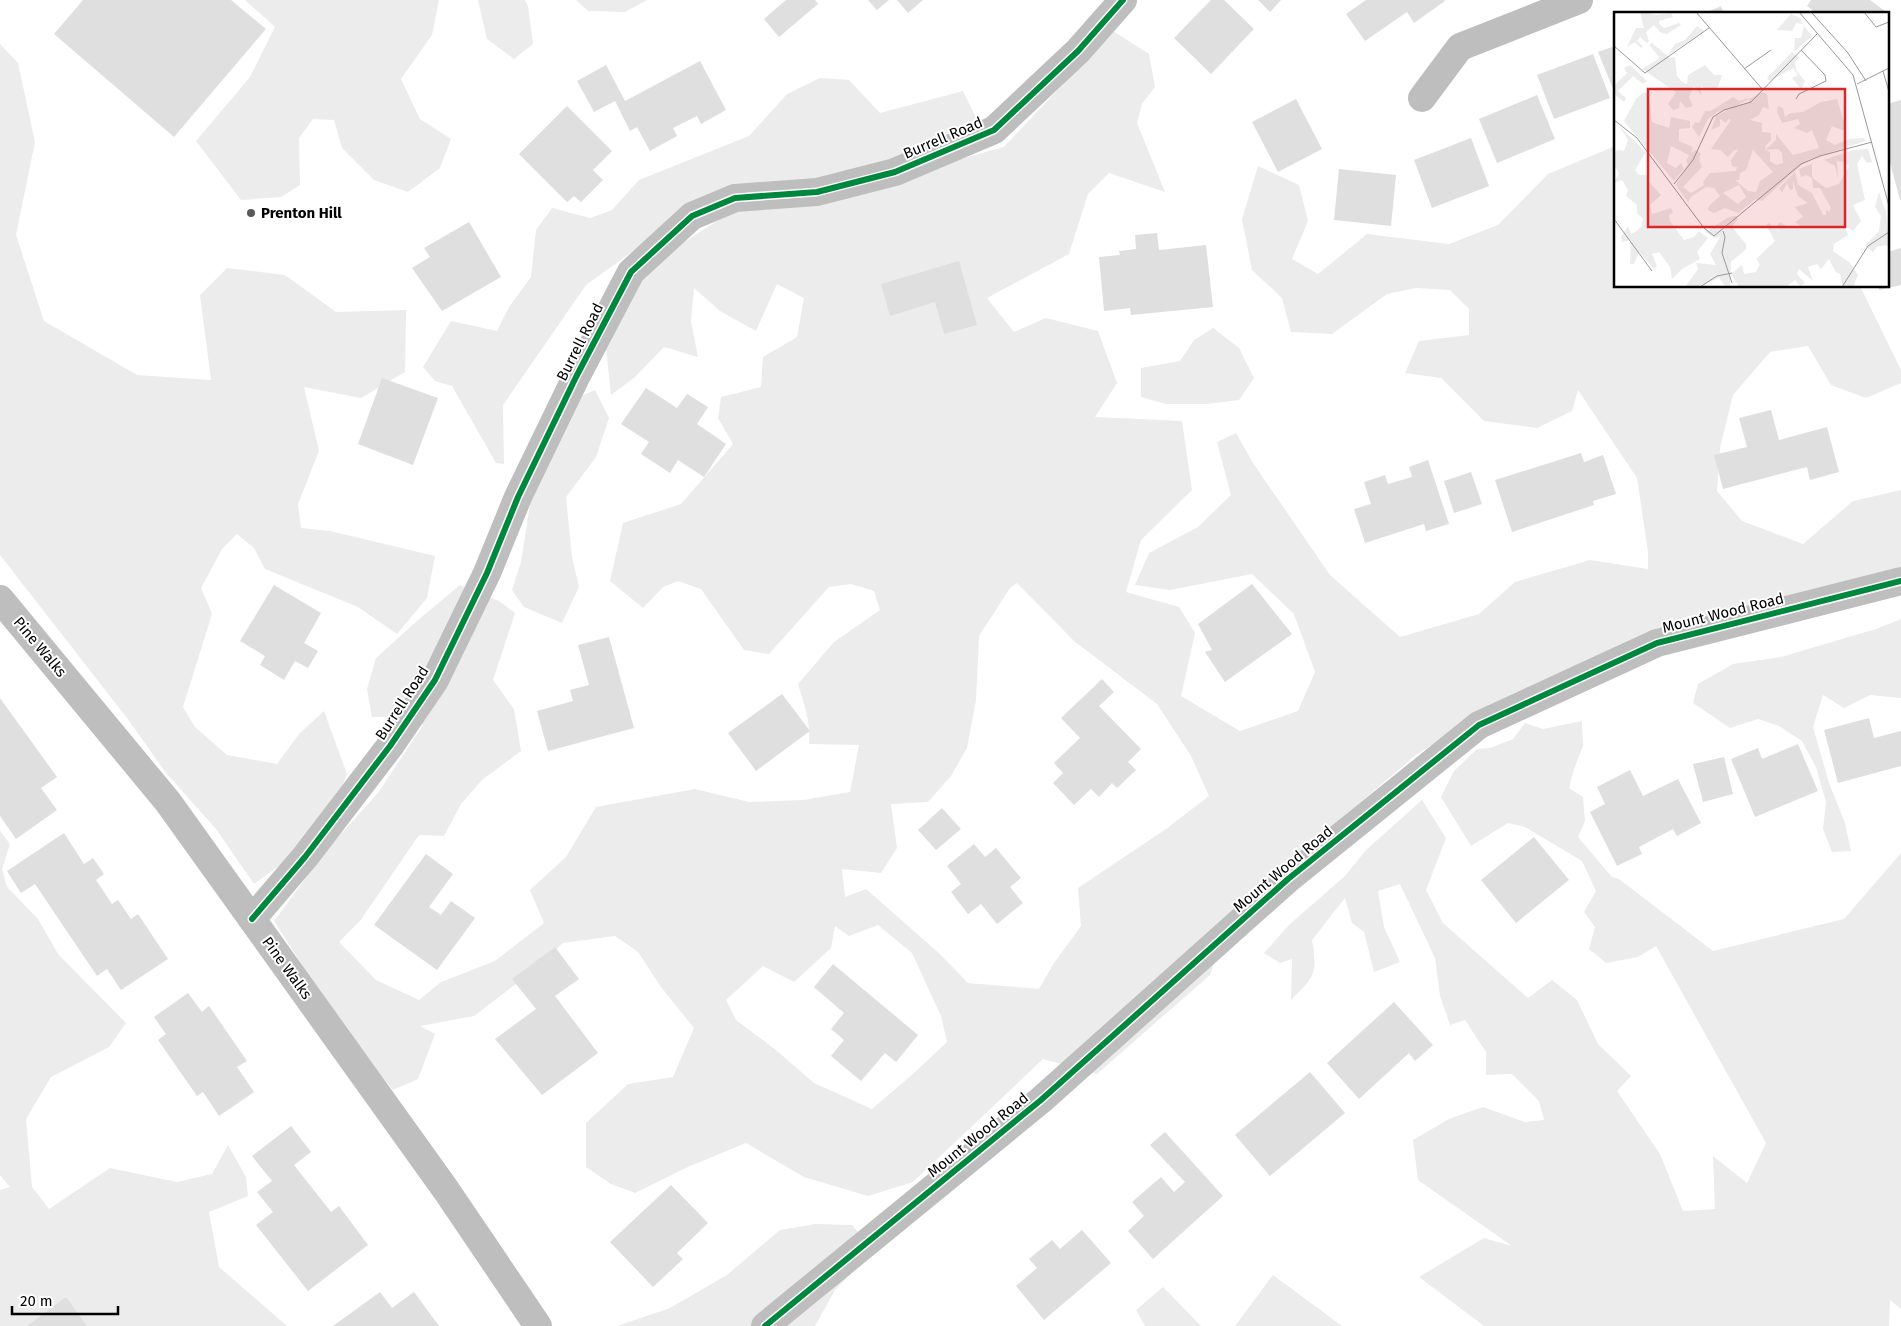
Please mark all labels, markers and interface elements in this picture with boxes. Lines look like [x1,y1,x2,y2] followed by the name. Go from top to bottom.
[1614,12,1888,288] inset map
[901,113,985,163] street label: Burrell Road
[261,204,342,222] place label: Prenton Hill
[245,207,257,219] marker: Prenton Hill
[553,300,607,384] street label: Burrell Road
[1660,589,1786,637] street label: Mount Wood Road
[10,613,70,681] street label: Pine Walks
[371,663,433,743] street label: Burrell Road
[1229,822,1337,916] street label: Mount Wood Road
[258,933,316,1003] street label: Pine Walks
[924,1089,1032,1181] street label: Mount Wood Road
[12,1284,119,1316] scale bar
[20,1292,53,1310] text: 20 m

